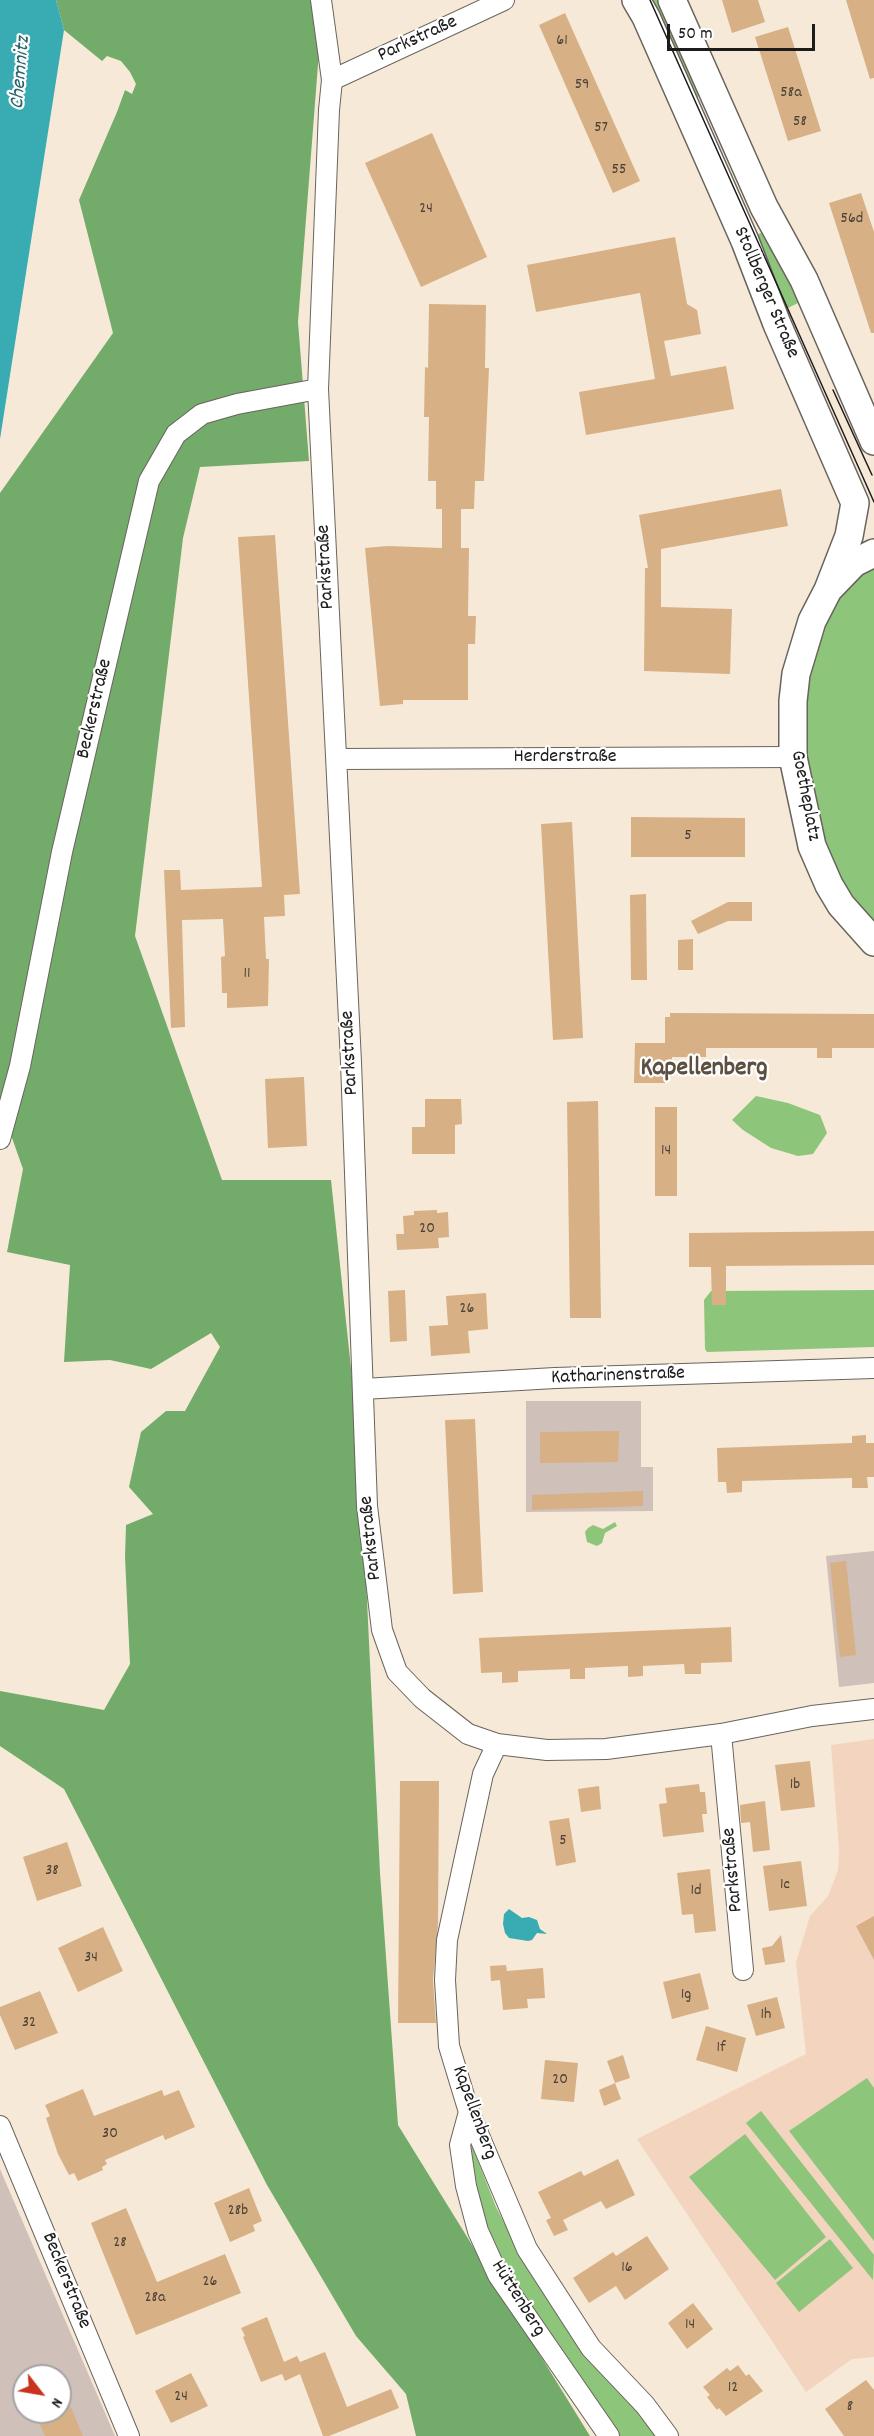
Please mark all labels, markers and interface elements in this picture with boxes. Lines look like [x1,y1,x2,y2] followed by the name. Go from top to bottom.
[374,11,462,69] street label: Parkstraße
[670,12,818,50] scale bar
[678,22,713,47] text: 50 m
[556,32,568,52] house number: 61
[6,36,38,110] water label: Chemnitz
[575,76,589,96] house number: 59
[780,84,802,104] house number: 58a
[793,113,807,133] house number: 58
[594,119,608,139] house number: 57
[612,161,626,181] house number: 55
[419,200,433,220] house number: 24
[841,210,863,230] house number: 56d
[727,224,803,362] street label: Stollberger Straße
[313,524,341,610] street label: Parkstraße
[73,657,119,761] street label: Beckerstraße
[514,746,616,770] street label: Herderstraße
[783,749,825,843] street label: Goetheplatz
[684,827,692,847] house number: 5
[243,965,251,985] house number: 11
[337,1010,365,1096] street label: Parkstraße
[640,1054,768,1086] district label: Kapellenberg
[661,1142,671,1162] house number: 14
[419,1220,435,1240] house number: 20
[460,1300,474,1320] house number: 26
[551,1363,685,1391] street label: Katharinenstraße
[356,1494,388,1582] street label: Parkstraße
[790,1776,800,1796] house number: 1b
[718,1827,750,1913] street label: Parkstraße
[559,1832,567,1852] house number: 5
[45,1862,59,1882] house number: 38
[780,1876,790,1896] house number: 1c
[690,1882,702,1902] house number: 1d
[84,1949,98,1969] house number: 34
[681,1986,691,2006] house number: 1g
[761,2006,771,2026] house number: 1h
[22,2014,36,2034] house number: 32
[716,2039,726,2059] house number: 1f
[445,2063,501,2163] street label: Kapellenberg
[552,2071,568,2091] house number: 20
[102,2125,118,2145] house number: 30
[228,2202,248,2222] house number: 28b
[35,2229,95,2333] street label: Beckerstraße
[113,2234,127,2254] house number: 28
[484,2256,550,2342] street label: Hüttenberg
[621,2259,633,2279] house number: 16
[203,2273,217,2293] house number: 26
[145,2289,165,2309] house number: 28a
[685,2316,695,2336] house number: 14
[12,2364,72,2424] north arrow
[728,2379,738,2399] house number: 12
[174,2388,188,2408] house number: 24
[44,2393,68,2412] text: N
[847,2398,853,2418] house number: 8

